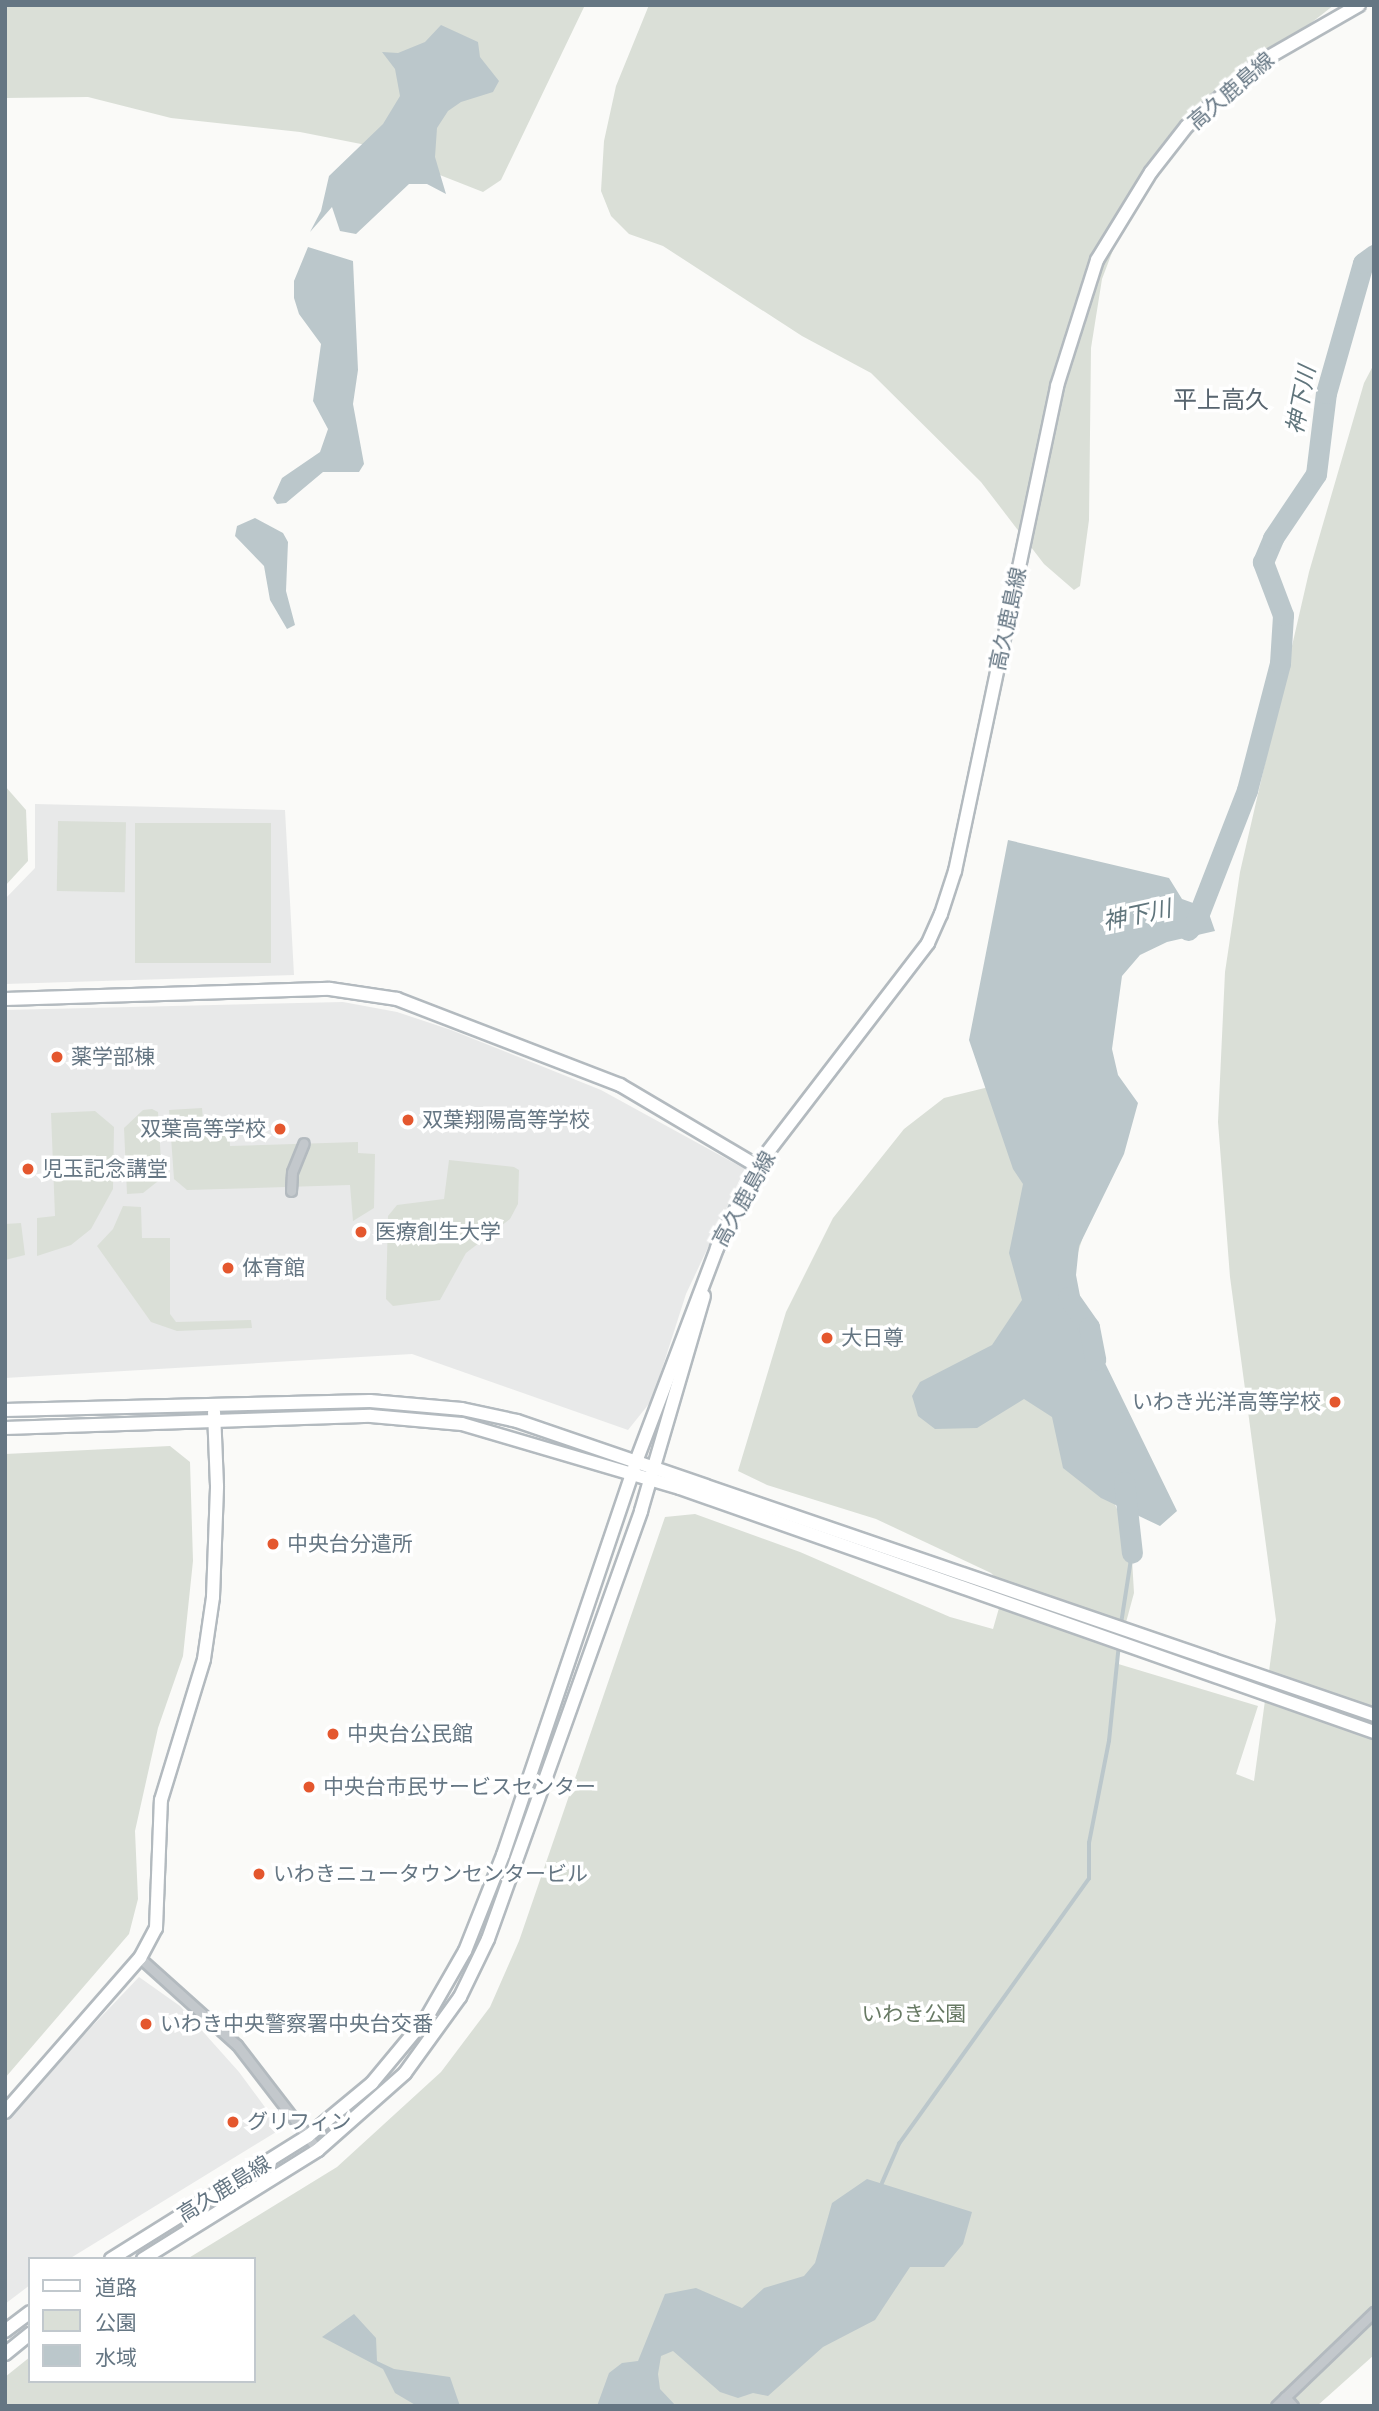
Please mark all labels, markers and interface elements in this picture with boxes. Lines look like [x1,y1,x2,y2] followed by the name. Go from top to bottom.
[1183,47,1279,135] street label: 高久鹿島線
[1281,364,1321,436] water label: 神下川
[1173,386,1269,414] district label: 平上高久
[985,565,1031,673] street label: 高久鹿島線
[1100,894,1174,936] water label: 神下川
[71,1044,155,1070] place label: 薬学部棟
[49,1049,65,1065] marker: 薬学部棟
[422,1107,590,1133] place label: 双葉翔陽高等学校
[400,1112,416,1128] marker: 双葉翔陽高等学校
[140,1116,266,1142] place label: 双葉高等学校
[272,1121,288,1137] marker: 双葉高等学校
[708,1147,780,1251] street label: 高久鹿島線
[42,1156,168,1182] place label: 児玉記念講堂
[20,1161,36,1177] marker: 児玉記念講堂
[375,1219,501,1245] place label: 医療創生大学
[353,1224,369,1240] marker: 医療創生大学
[242,1255,305,1281] place label: 体育館
[220,1260,236,1276] marker: 体育館
[841,1325,904,1351] place label: 大日尊
[819,1330,835,1346] marker: 大日尊
[1132,1389,1321,1415] place label: いわき光洋高等学校
[1327,1394,1343,1410] marker: いわき光洋高等学校
[287,1531,413,1557] place label: 中央台分遣所
[265,1536,281,1552] marker: 中央台分遣所
[347,1721,473,1747] place label: 中央台公民館
[325,1726,341,1742] marker: 中央台公民館
[323,1774,596,1800] place label: 中央台市民サービスセンター
[301,1779,317,1795] marker: 中央台市民サービスセンター
[273,1861,588,1887] place label: いわきニュータウンセンタービル
[251,1866,267,1882] marker: いわきニュータウンセンタービル
[862,2001,966,2027] park label: いわき公園
[160,2011,433,2037] place label: いわき中央警察署中央台交番
[138,2016,154,2032] marker: いわき中央警察署中央台交番
[247,2109,352,2135] place label: グリフィン
[225,2114,241,2130] marker: グリフィン
[173,2150,275,2228] street label: 高久鹿島線
[28,2257,256,2383] legend
[95,2274,137,2301] text: 道路
[95,2309,137,2336] text: 公園
[95,2344,137,2371] text: 水域

